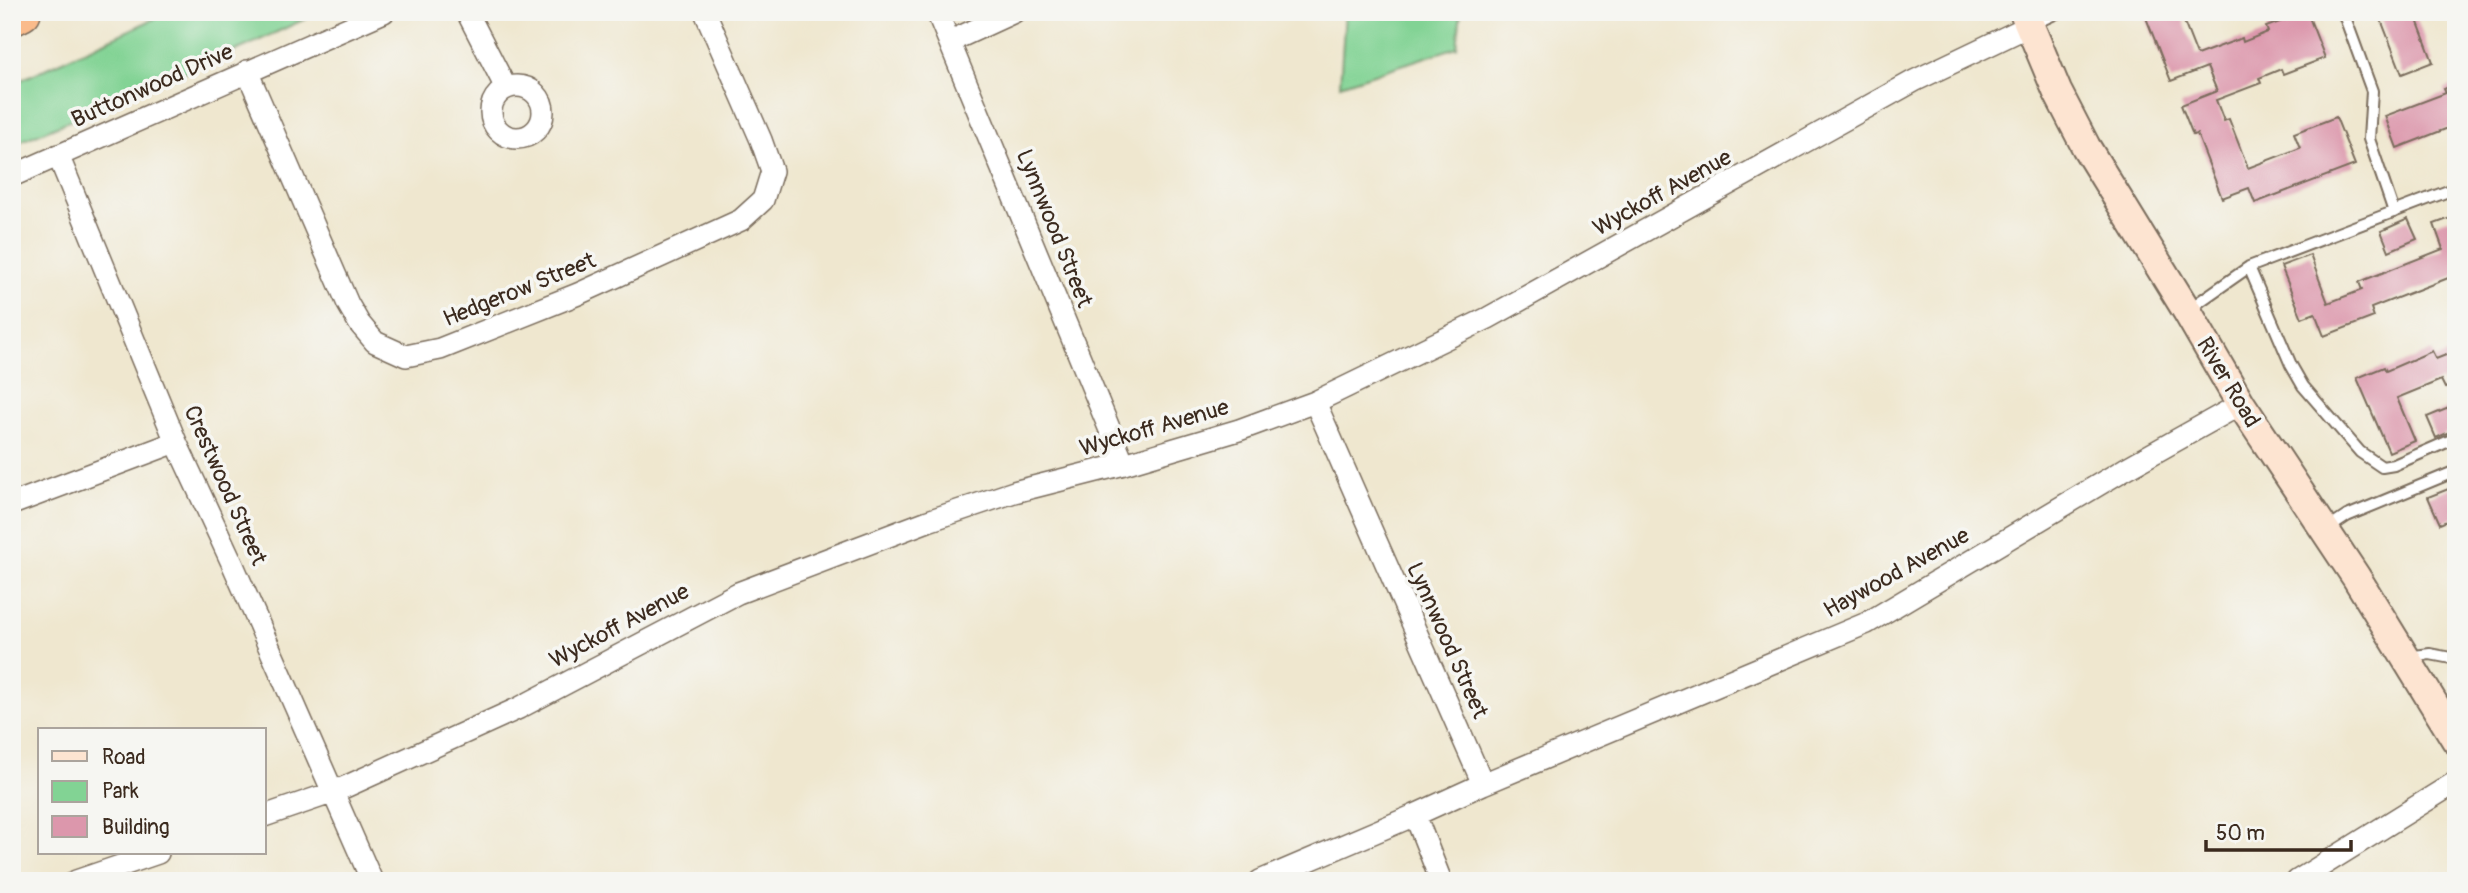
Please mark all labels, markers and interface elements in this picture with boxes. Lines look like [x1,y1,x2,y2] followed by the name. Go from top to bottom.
[67,37,238,134] street label: Buttonwood Drive
[1588,142,1737,242] street label: Wyckoff Avenue
[1010,145,1100,312] street label: Lynnwood Street
[439,245,600,333] street label: Hedgerow Street
[2190,332,2267,433] street label: River Road
[1076,392,1233,463] street label: Wyckoff Avenue
[177,401,274,570] street label: Crestwood Street
[1818,520,1975,624] street label: Haywood Avenue
[1400,558,1495,723] street label: Lynnwood Street
[545,576,695,674] street label: Wyckoff Avenue
[38,728,266,854] legend
[102,744,146,771] text: Road
[102,778,139,805] text: Park
[2206,809,2351,853] scale bar
[102,814,169,841] text: Building
[2216,820,2265,847] text: 50 m

